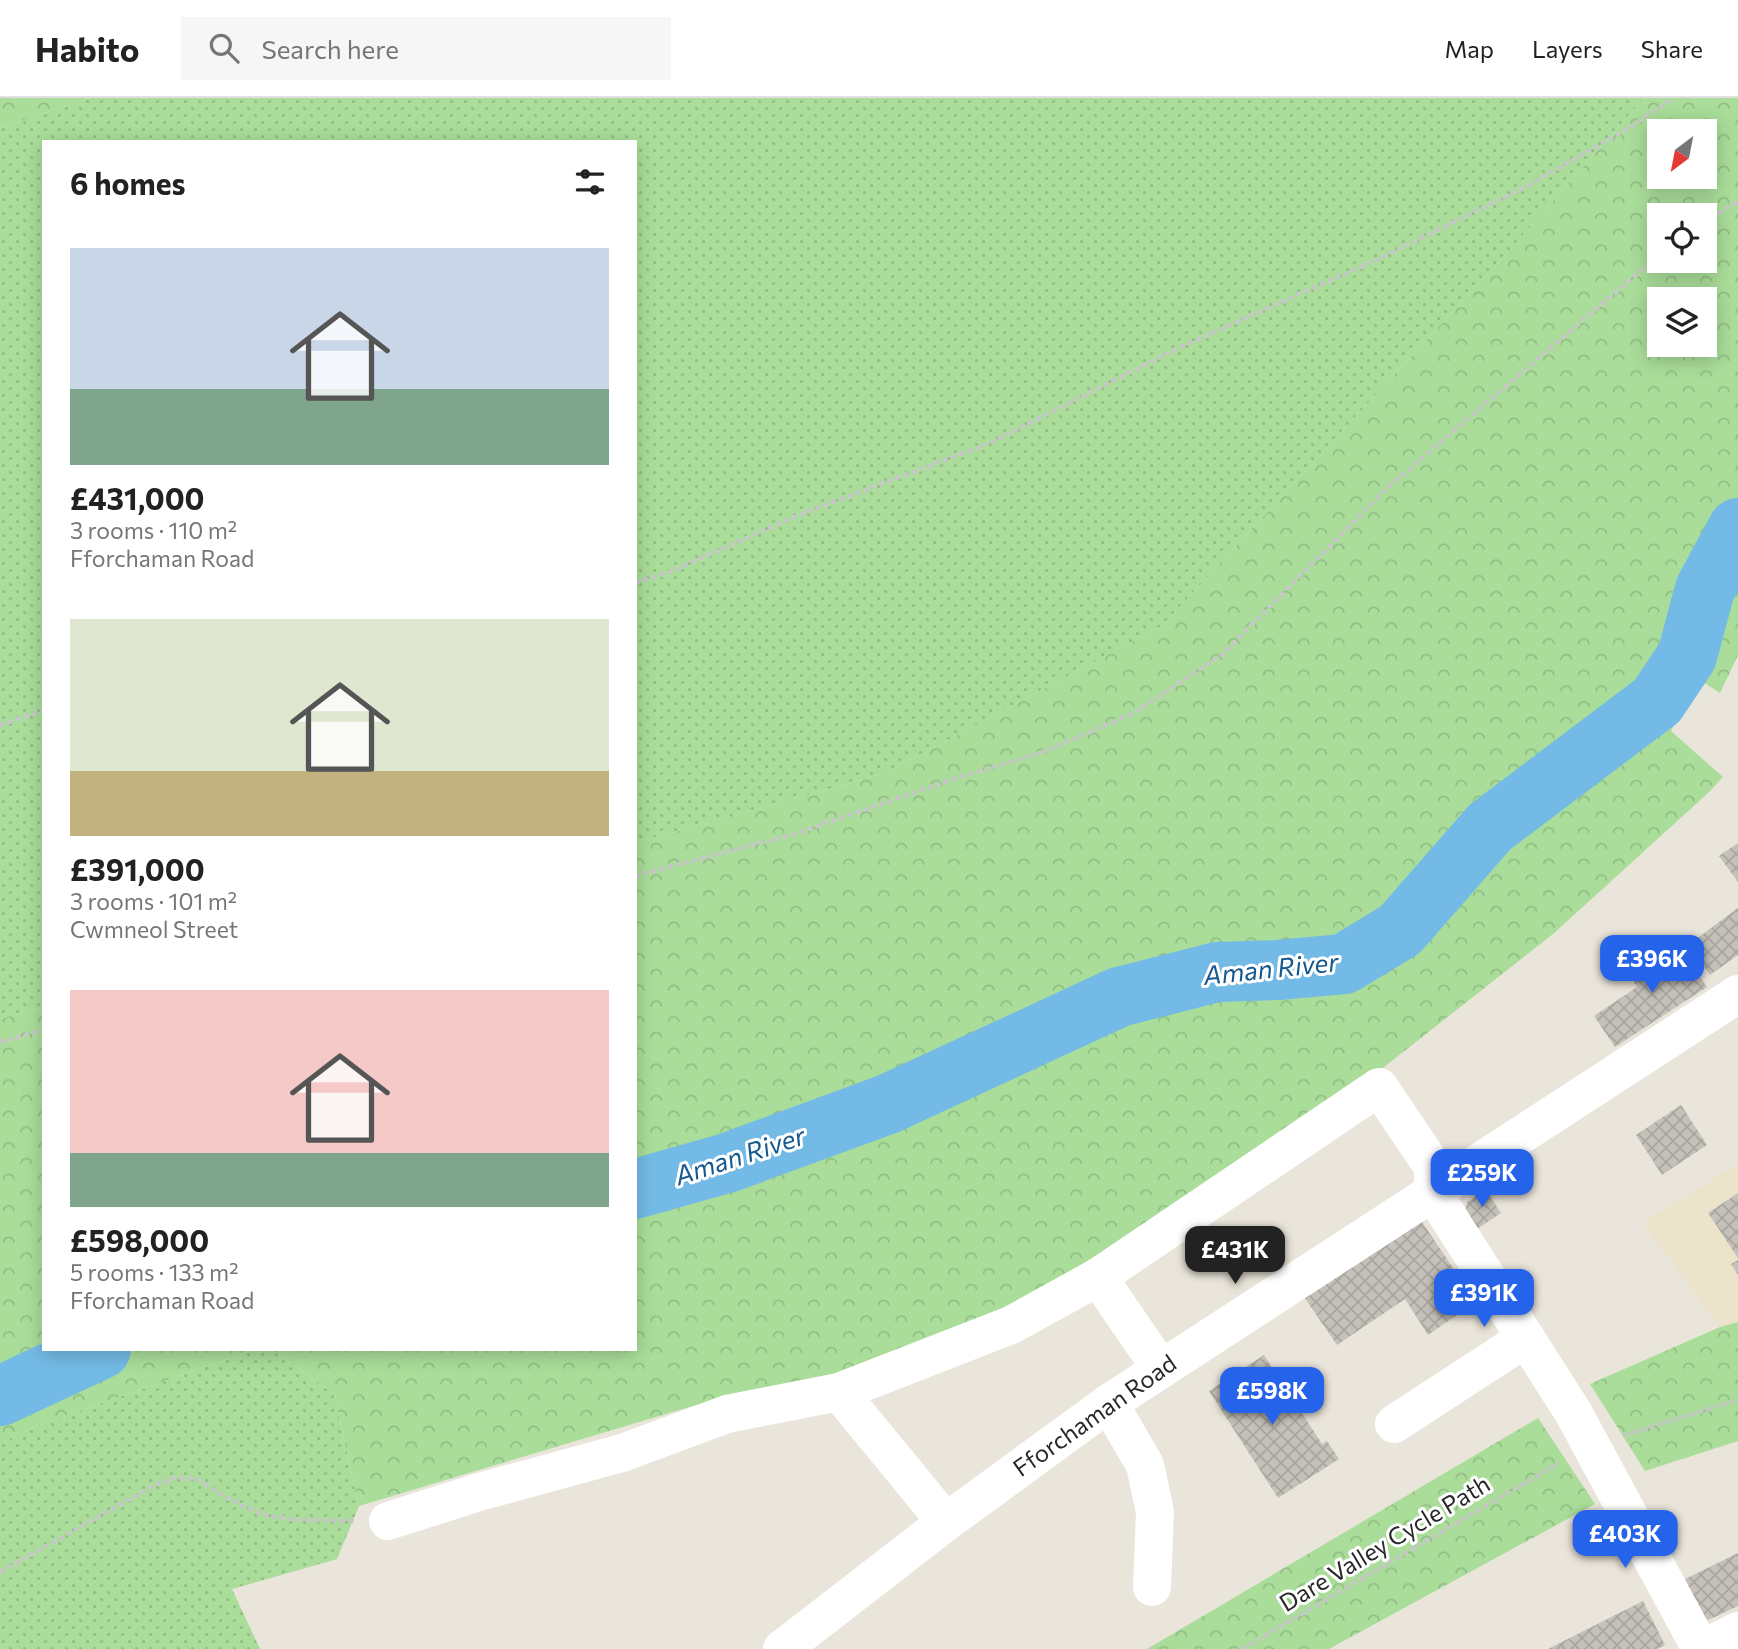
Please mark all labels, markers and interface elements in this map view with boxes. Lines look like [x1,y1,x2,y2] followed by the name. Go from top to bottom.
[181,17,671,80] search box
[35,28,139,69] text: Habito
[205,29,243,67] icon: search
[261,33,399,64] text: Search here
[1445,34,1494,63] text: Map
[1532,34,1603,63] text: Layers
[1641,34,1703,63] text: Share
[1647,119,1717,189] north arrow
[1647,119,1717,357] map controls
[571,163,609,201] icon: filters
[70,164,185,201] text: 6 homes
[1647,203,1717,273] button: locate
[1647,287,1717,357] button: layers
[277,293,403,419] icon: home
[70,479,205,516] text: £431,000
[70,516,237,544] text: 3 rooms · 110 m²
[70,544,254,572] text: Fforchaman Road
[277,664,403,790] icon: home
[70,850,205,887] text: £391,000
[70,887,237,915] text: 3 rooms · 101 m²
[70,915,238,943] text: Cwmneol Street
[1603,936,1701,995] pin: £396K
[1616,944,1688,972] text: £396K
[1201,945,1341,990] water label: Aman River
[277,1035,403,1161] icon: home
[669,1118,810,1191] water label: Aman River
[1433,1150,1531,1209] pin: £259K
[1447,1158,1517,1186] text: £259K
[70,1221,209,1258] text: £598,000
[1186,1226,1284,1286] pin: £431K
[1201,1235,1269,1263] text: £431K
[70,1258,238,1286] text: 5 rooms · 133 m²
[1435,1270,1533,1329] pin: £391K
[1450,1278,1518,1306] text: £391K
[70,1286,254,1314] text: Fforchaman Road
[1007,1348,1181,1482] street label: Fforchaman Road
[1223,1368,1321,1427] pin: £598K
[1236,1376,1308,1404] text: £598K
[1274,1468,1495,1617] street label: Dare Valley Cycle Path
[1576,1510,1674,1570] pin: £403K
[1589,1519,1661,1547] text: £403K

